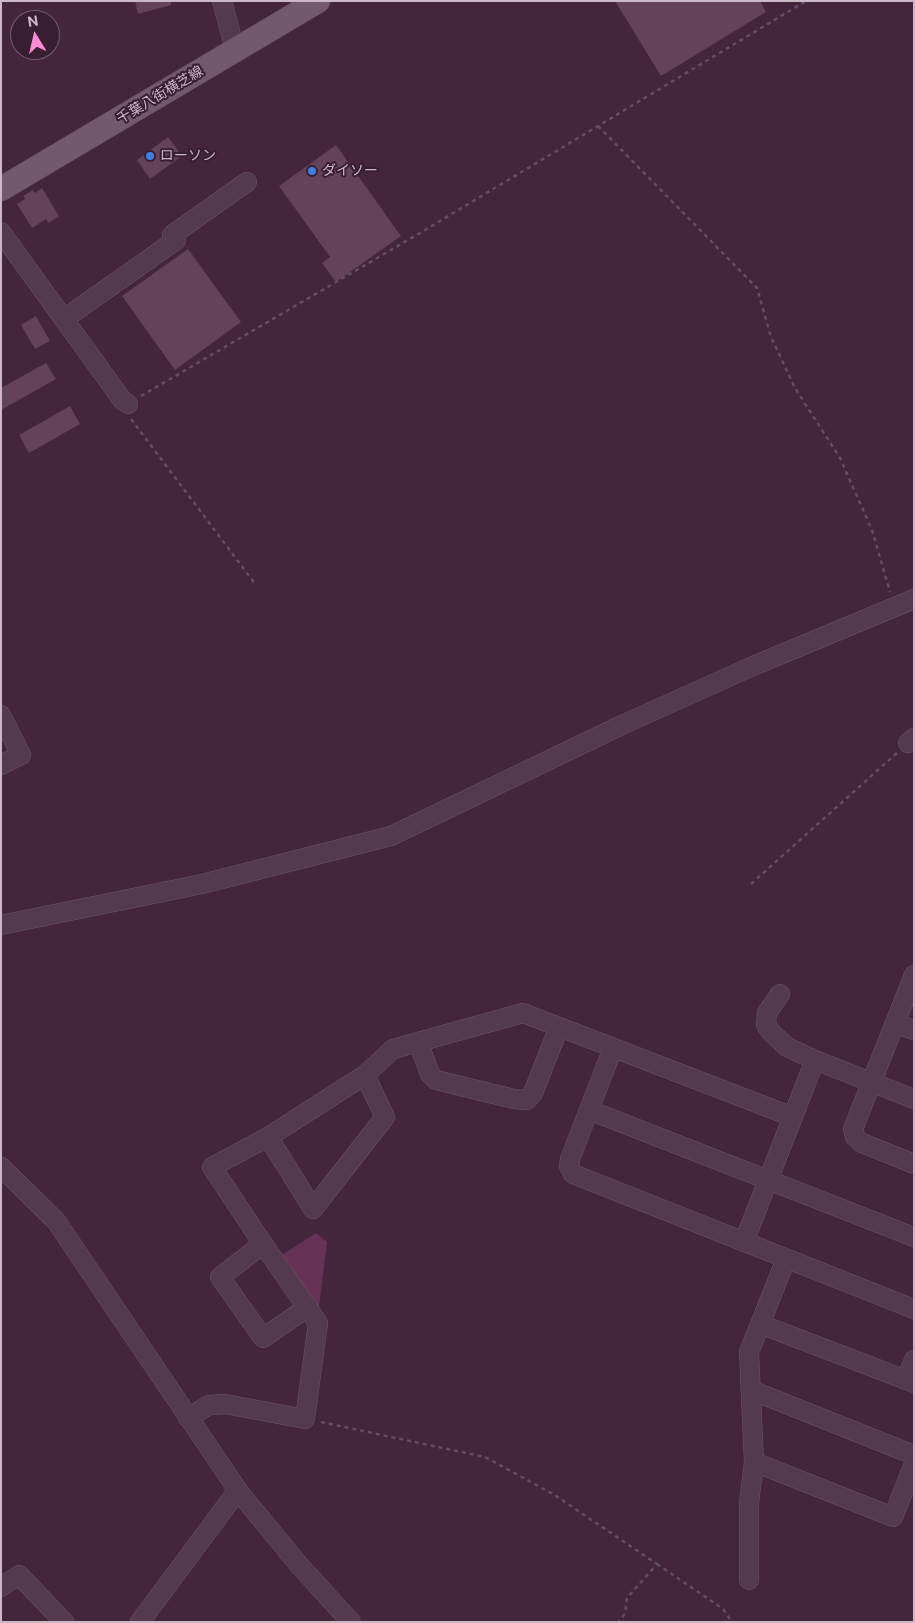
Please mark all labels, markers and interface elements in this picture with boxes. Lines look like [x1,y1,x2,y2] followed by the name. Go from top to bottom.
[10,10,60,60] north arrow
[26,12,39,30] text: N
[114,63,206,127] street label: 千葉八街横芝線
[160,148,216,164] place label: ローソン
[144,150,156,162] marker: ローソン
[322,163,378,179] place label: ダイソー
[306,165,318,177] marker: ダイソー

